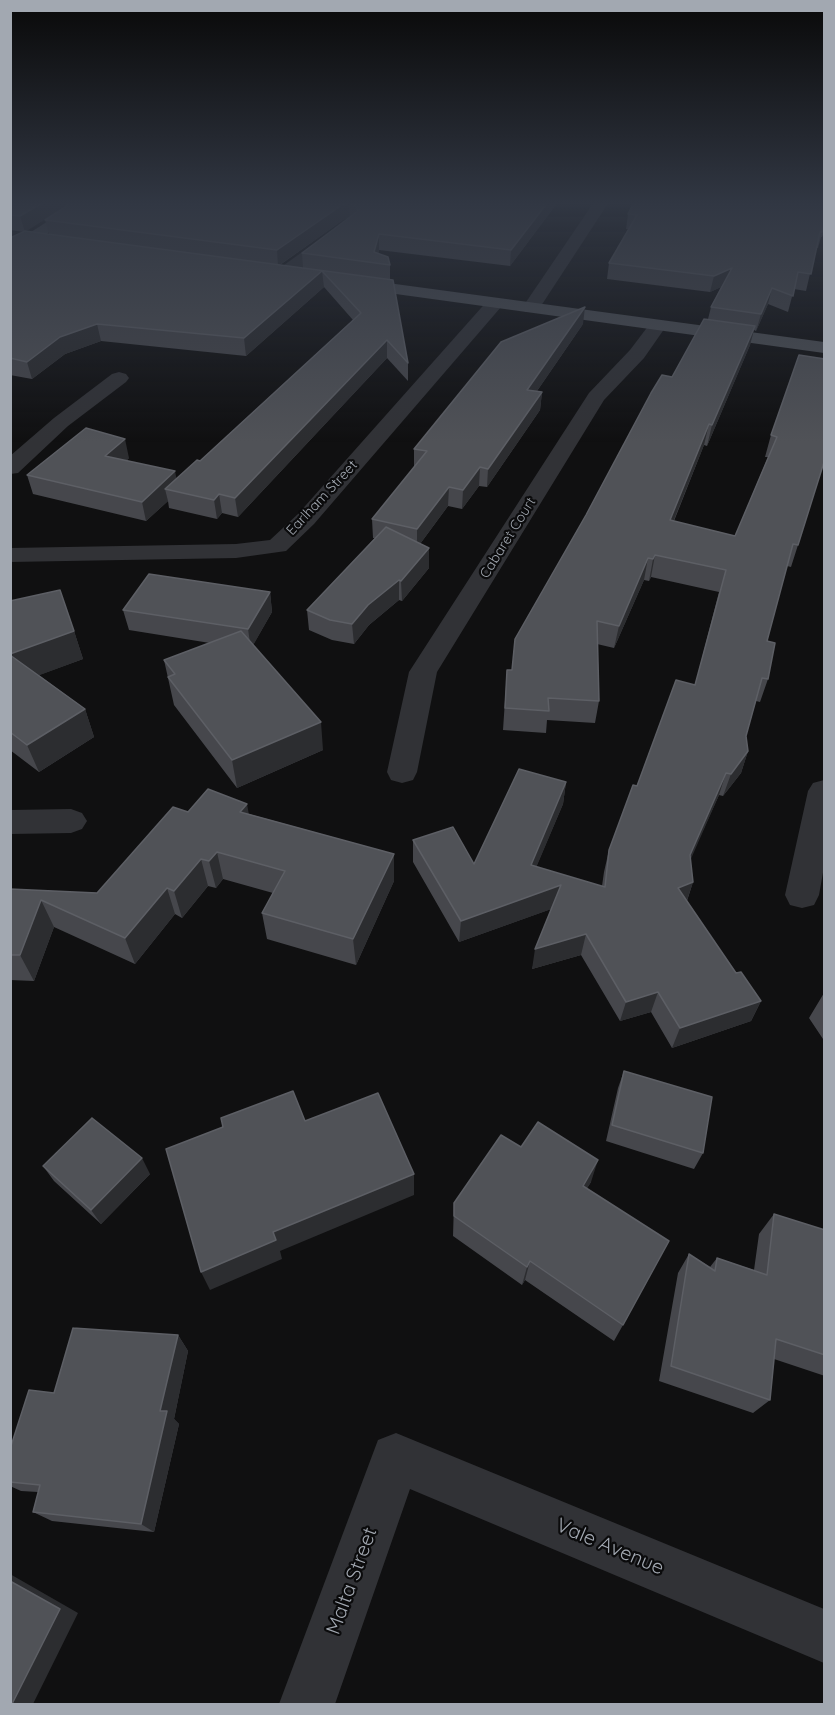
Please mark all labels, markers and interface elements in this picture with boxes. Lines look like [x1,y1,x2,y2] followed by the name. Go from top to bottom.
[283,457,361,539] street label: Earlham Street
[477,495,539,581] street label: Cabaret Court
[553,1514,667,1580] street label: Vale Avenue
[322,1524,382,1638] street label: Malta Street

